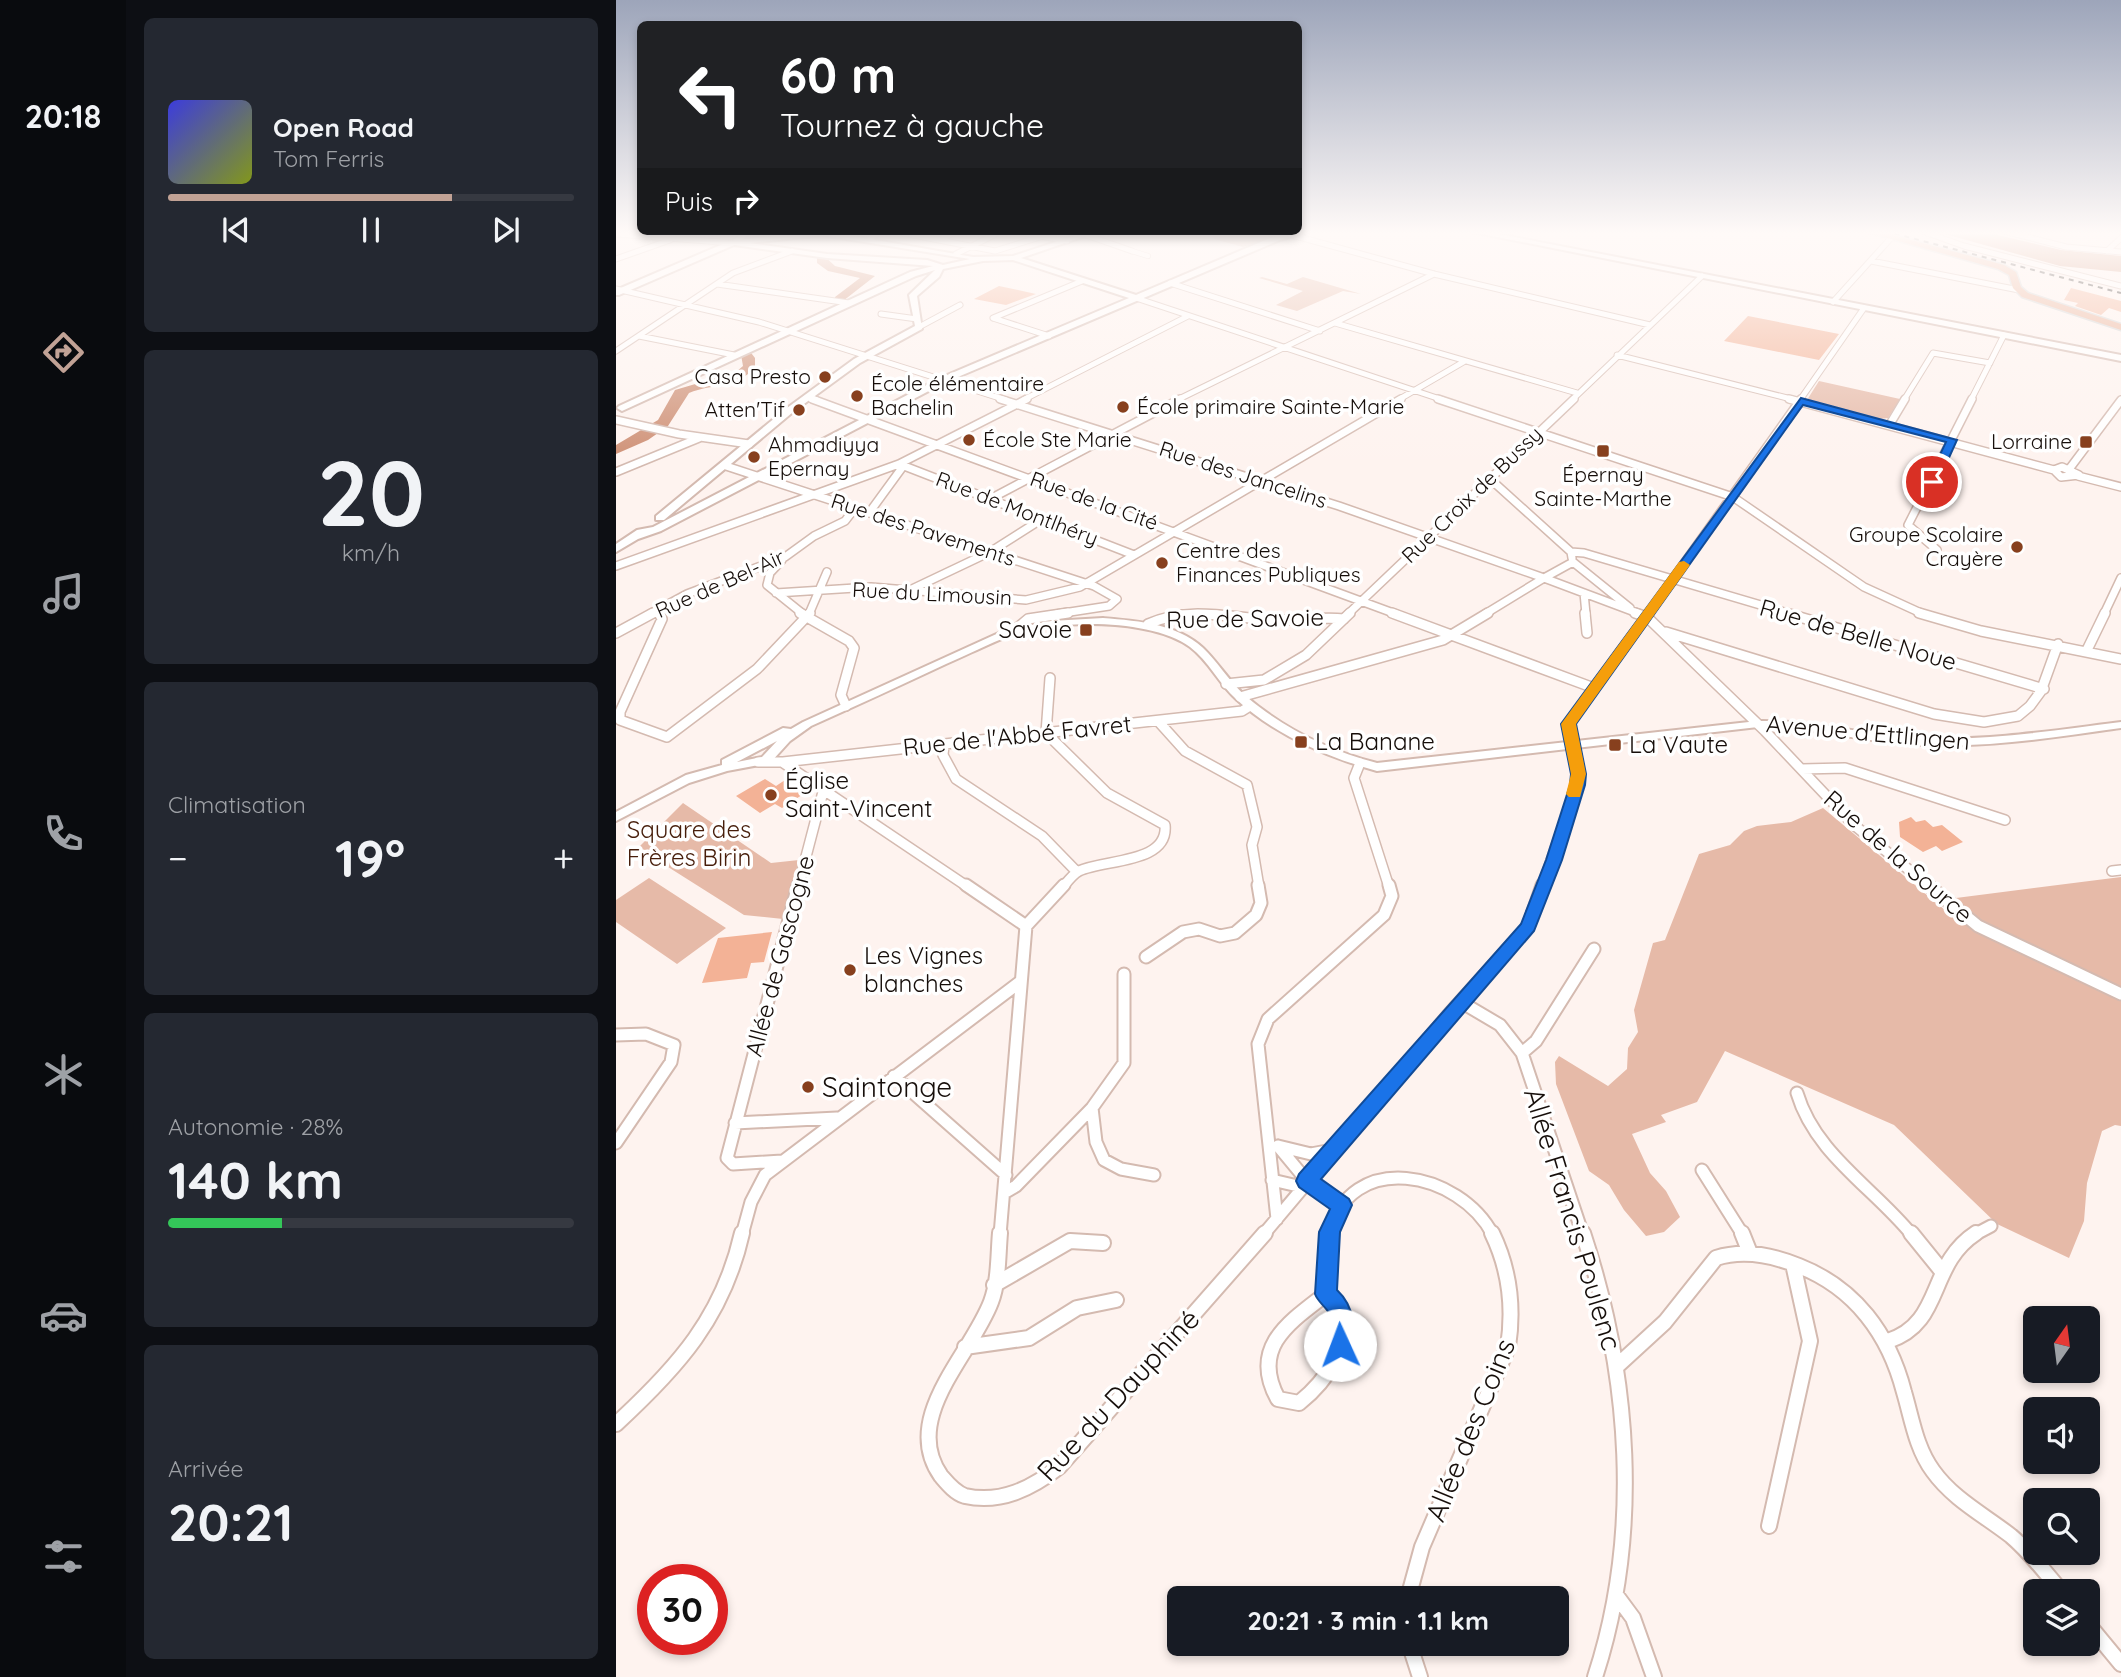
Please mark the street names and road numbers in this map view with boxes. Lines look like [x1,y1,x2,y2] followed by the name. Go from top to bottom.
[1396,421,1547,568] street label: Rue Croix de Bussy
[1156,435,1330,513] street label: Rue des Jancelins
[933,465,1102,551] street label: Rue de Montlhéry
[1027,465,1162,535] street label: Rue de la Cité
[828,487,1019,571] street label: Rue des Pavements
[651,543,788,623] street label: Rue de Bel-Air
[851,576,1013,610] street label: Rue du Limousin
[1756,592,1960,677] street label: Rue de Belle Noue
[1166,602,1324,634] street label: Rue de Savoie
[901,708,1133,762] street label: Rue de l'Abbé Favret
[1765,708,1971,756] street label: Avenue d'Ettlingen
[1818,784,1979,929] street label: Rue de la Source
[738,852,820,1060] street label: Allée de Gascogne
[1517,1083,1630,1354] street label: Allée Francis Poulenc
[1029,1301,1206,1488] street label: Rue du Dauphiné
[1417,1333,1522,1526] street label: Allée des Coins

